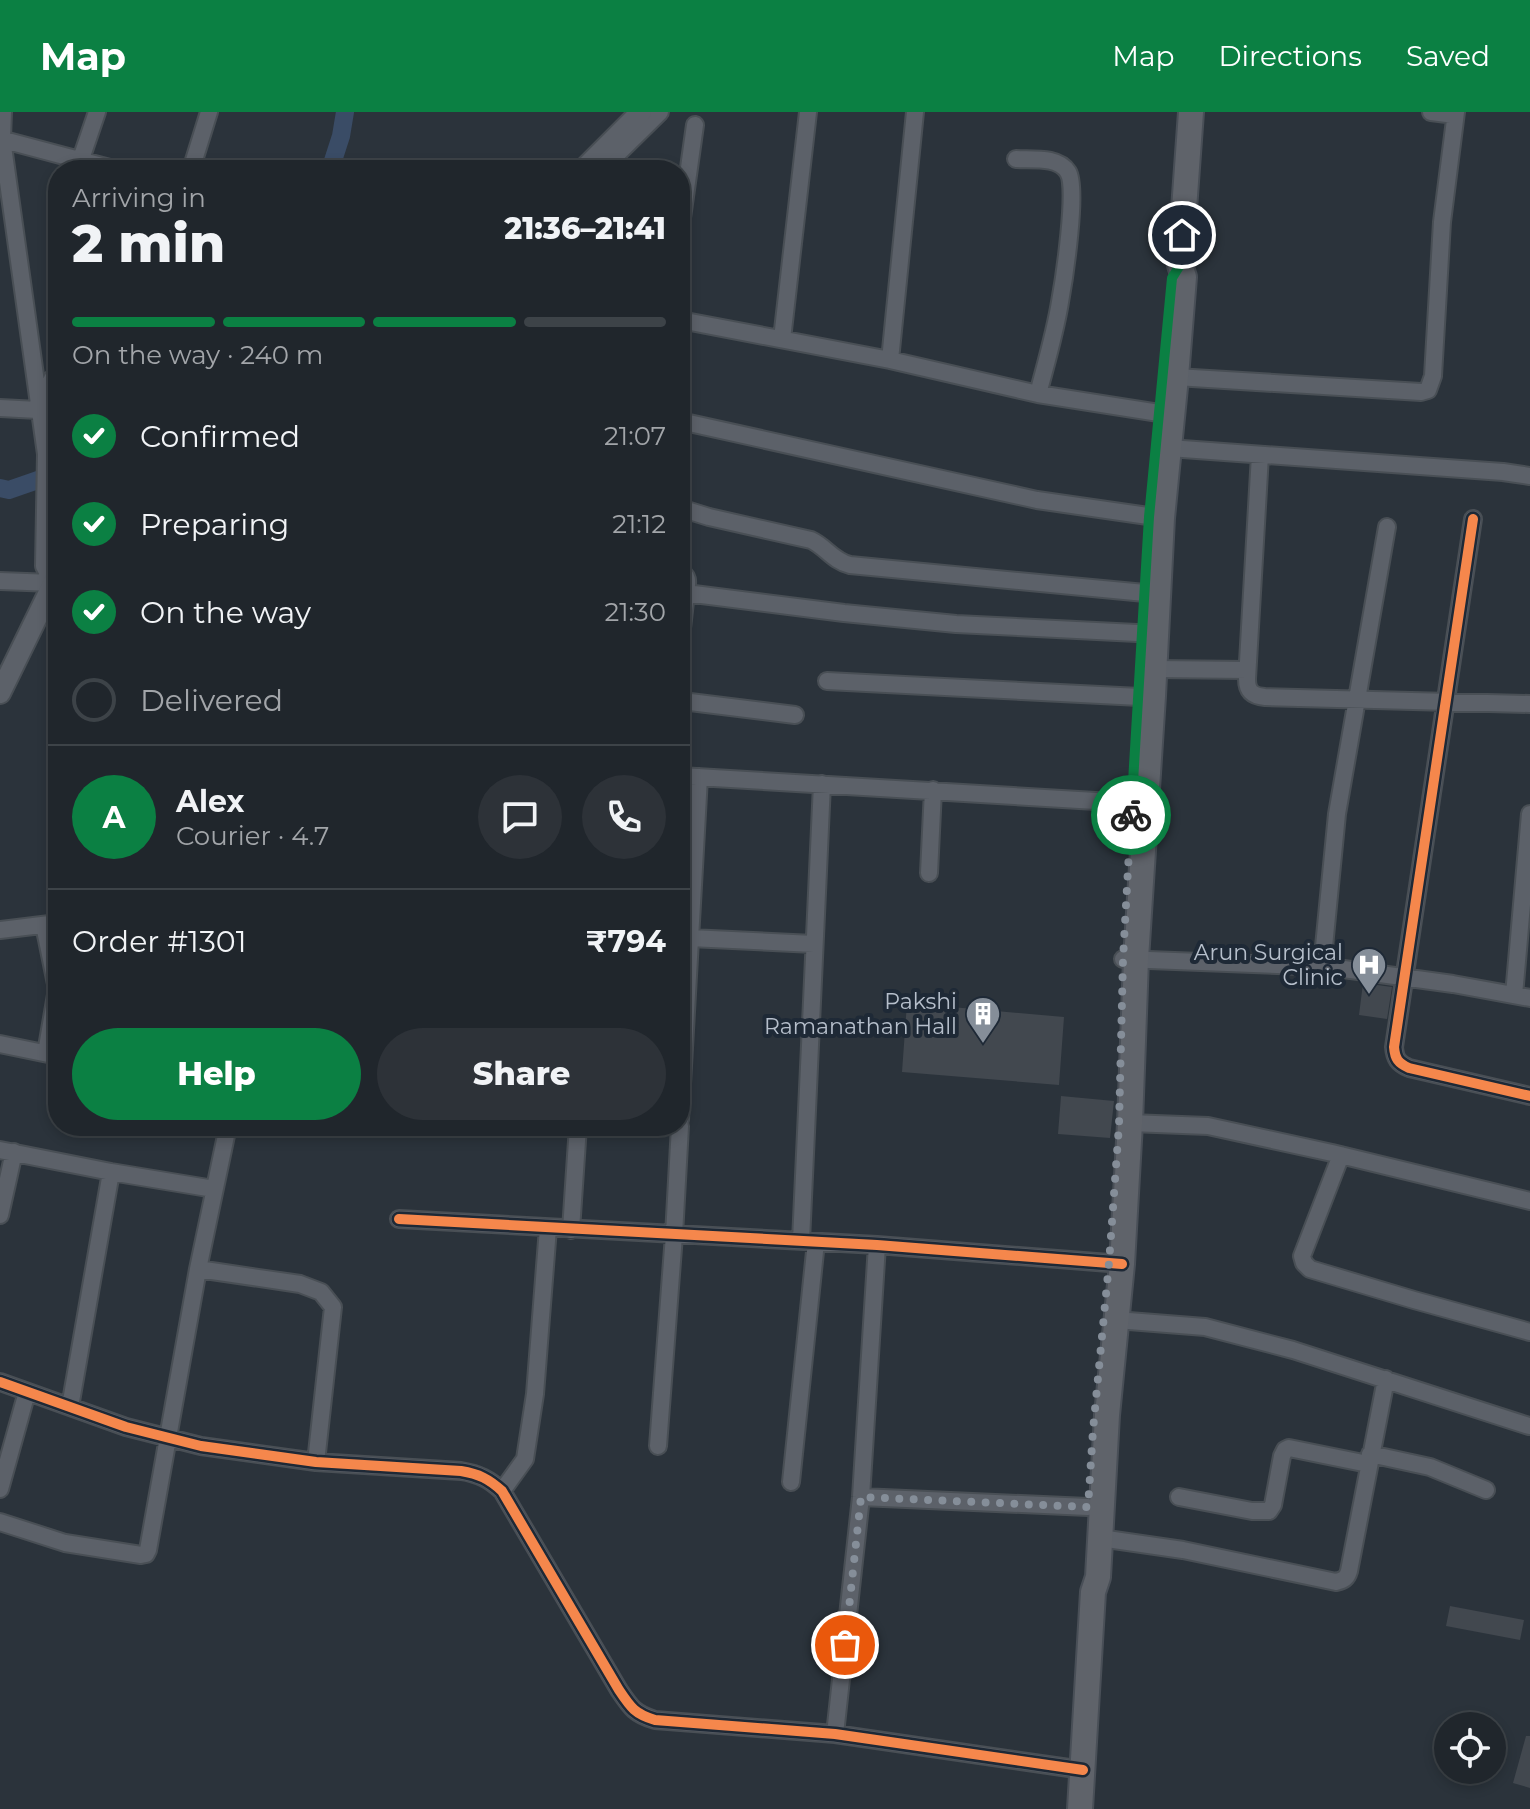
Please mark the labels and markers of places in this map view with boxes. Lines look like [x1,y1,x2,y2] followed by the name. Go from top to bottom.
[1148,201,1216,269] pin
[1194,939,1343,991] place label: Arun Surgical Clinic
[1350,946,1388,996] hospital icon: Arun Surgical Clinic
[764,988,957,1040] place label: Pakshi Ramanathan Hall
[964,995,1002,1045] building icon: Pakshi Ramanathan Hall
[811,1611,879,1679] pin

